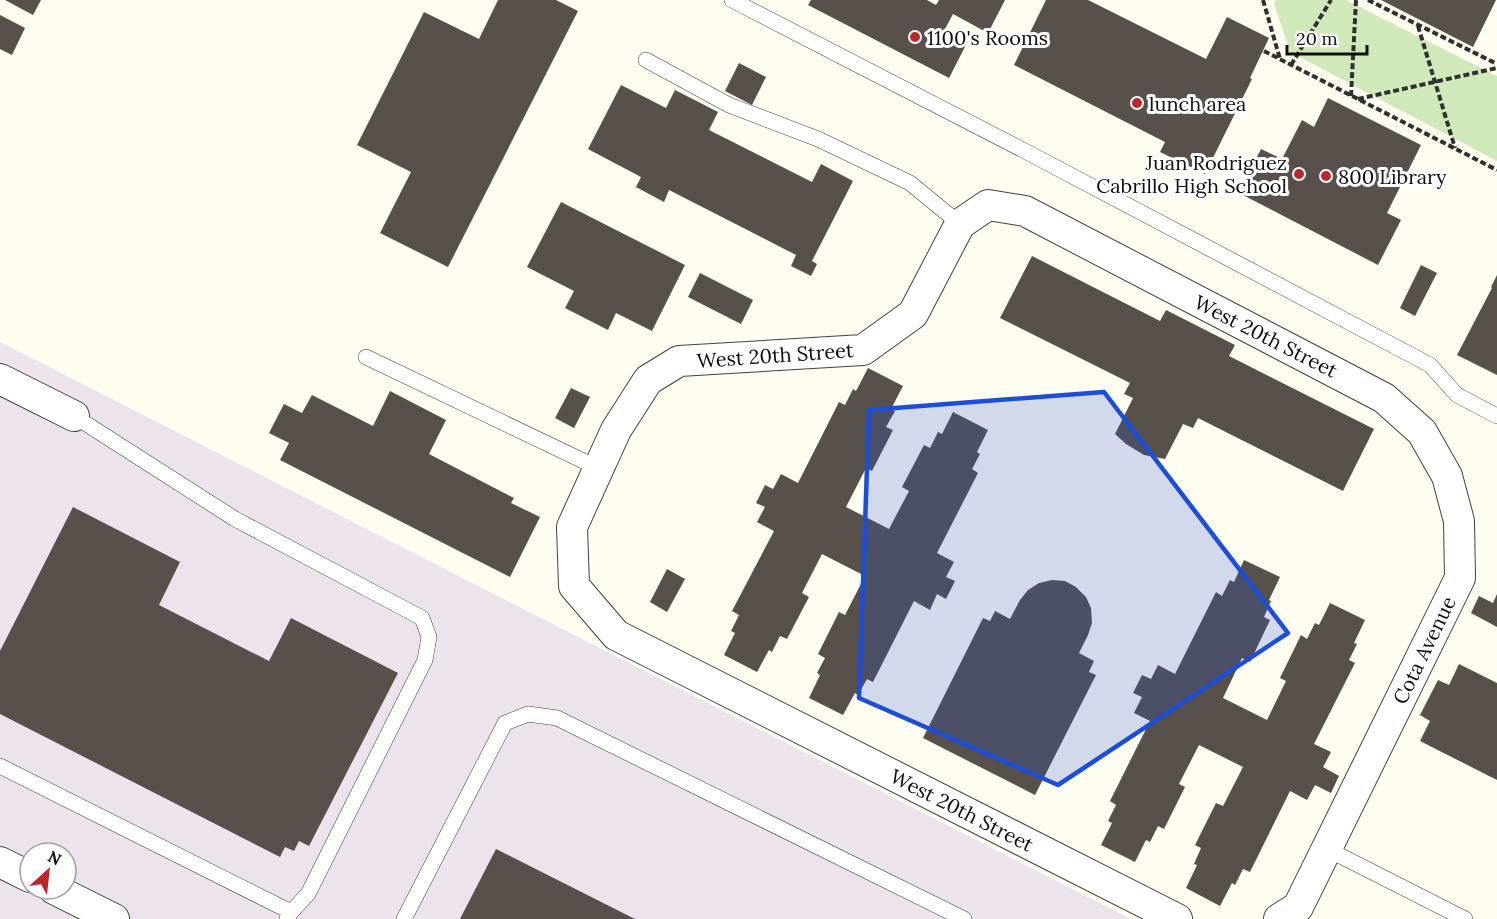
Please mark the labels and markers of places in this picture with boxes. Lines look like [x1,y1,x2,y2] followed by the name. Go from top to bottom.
[927,25,1048,50] place label: 1100's Rooms
[908,30,922,44] marker: 1100's Rooms
[1149,91,1246,116] place label: lunch area
[1130,96,1144,110] marker: lunch area
[1096,150,1287,198] place label: Juan Rodriguez Cabrillo High School
[1338,164,1447,189] place label: 800 Library
[1292,167,1306,181] marker: Juan Rodriguez Cabrillo High School
[1319,169,1333,183] marker: 800 Library

